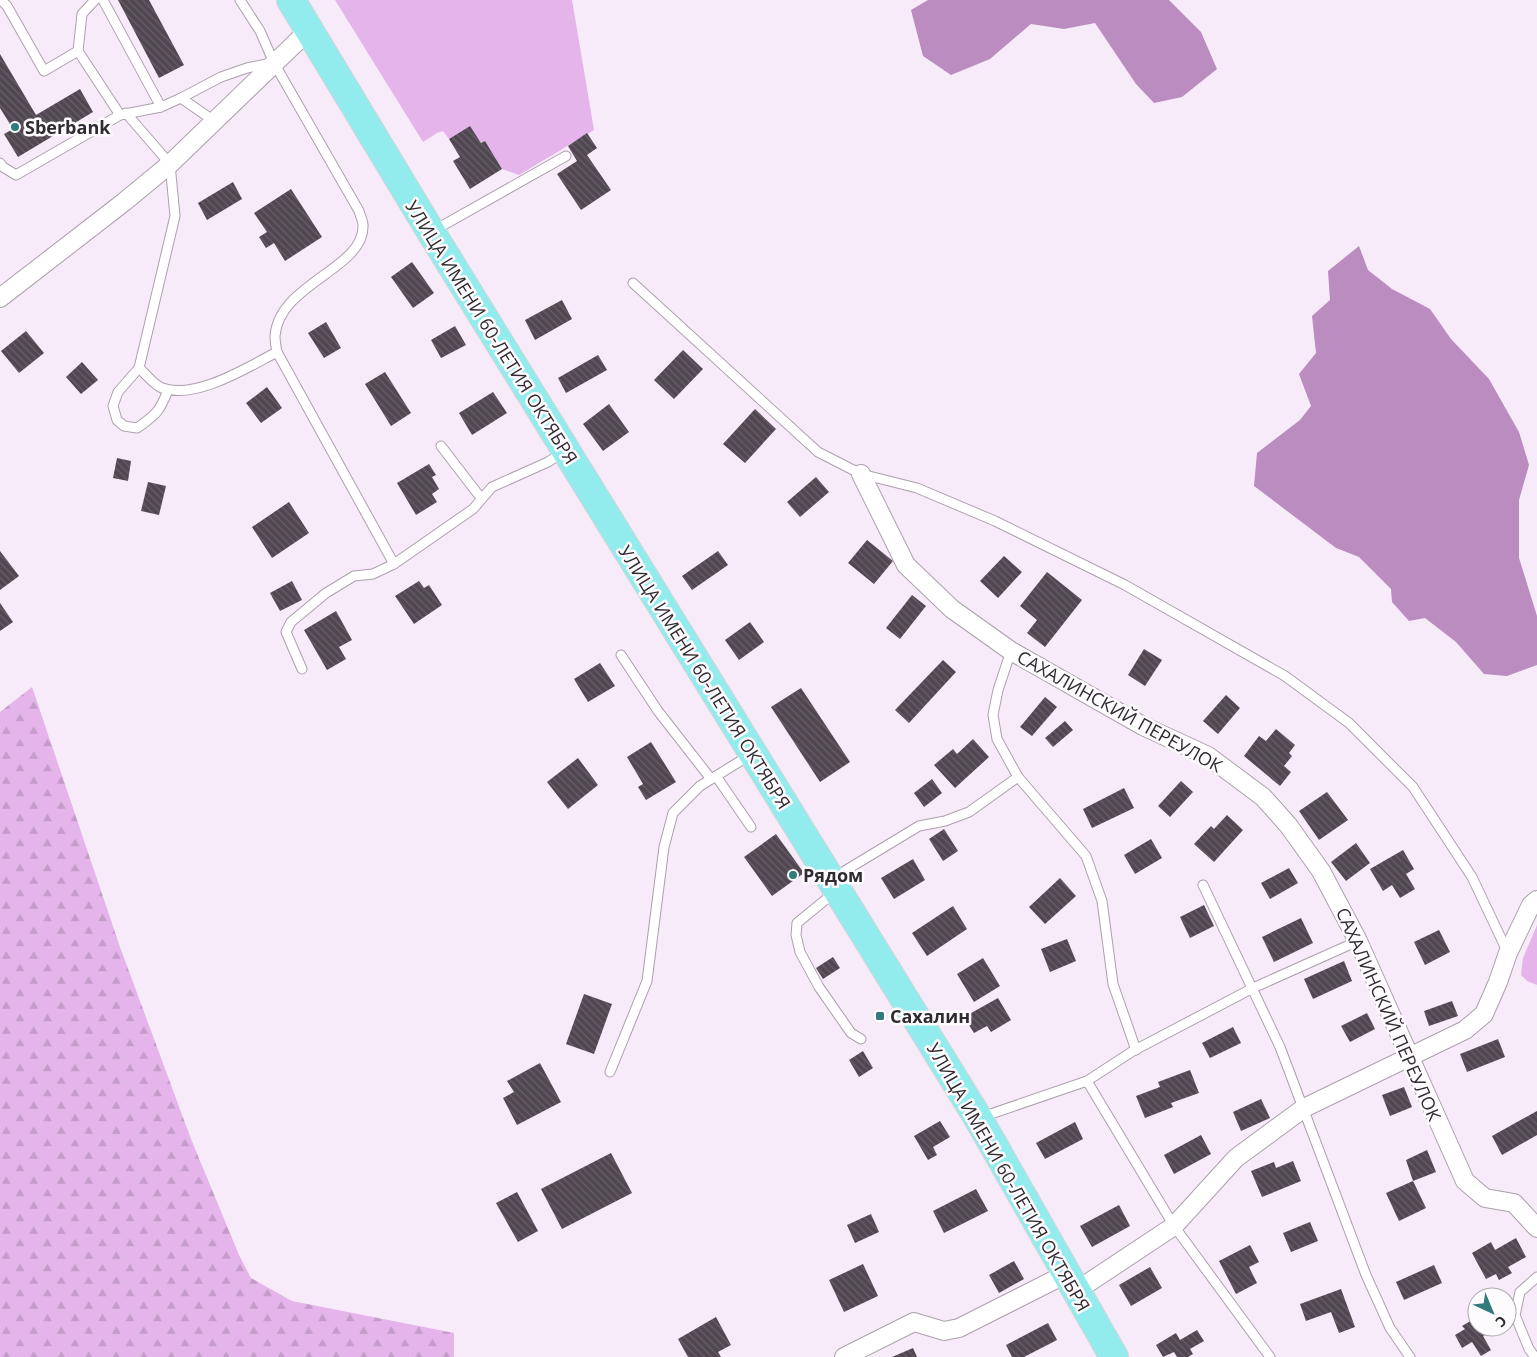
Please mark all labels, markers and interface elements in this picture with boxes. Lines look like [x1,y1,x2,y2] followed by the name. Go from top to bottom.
[25,115,111,139] place label: Sberbank
[9,121,21,133] marker: Sberbank
[401,196,583,468] street label: УЛИЦА ИМЕНИ 60-ЛЕТИЯ ОКТЯБРЯ
[614,541,796,813] street label: УЛИЦА ИМЕНИ 60-ЛЕТИЯ ОКТЯБРЯ
[1013,644,1227,778] street label: САХАЛИНСКИЙ ПЕРЕУЛОК
[803,863,863,887] place label: Рядом
[787,869,799,881] marker: Рядом
[1331,904,1447,1124] street label: САХАЛИНСКИЙ ПЕРЕУЛОК
[890,1004,970,1028] place label: Сахалин
[874,1010,886,1022] marker: Сахалин
[922,1038,1096,1316] street label: УЛИЦА ИМЕНИ 60-ЛЕТИЯ ОКТЯБРЯ
[1467,1287,1517,1337] north arrow
[1492,1312,1511,1332] text: С

